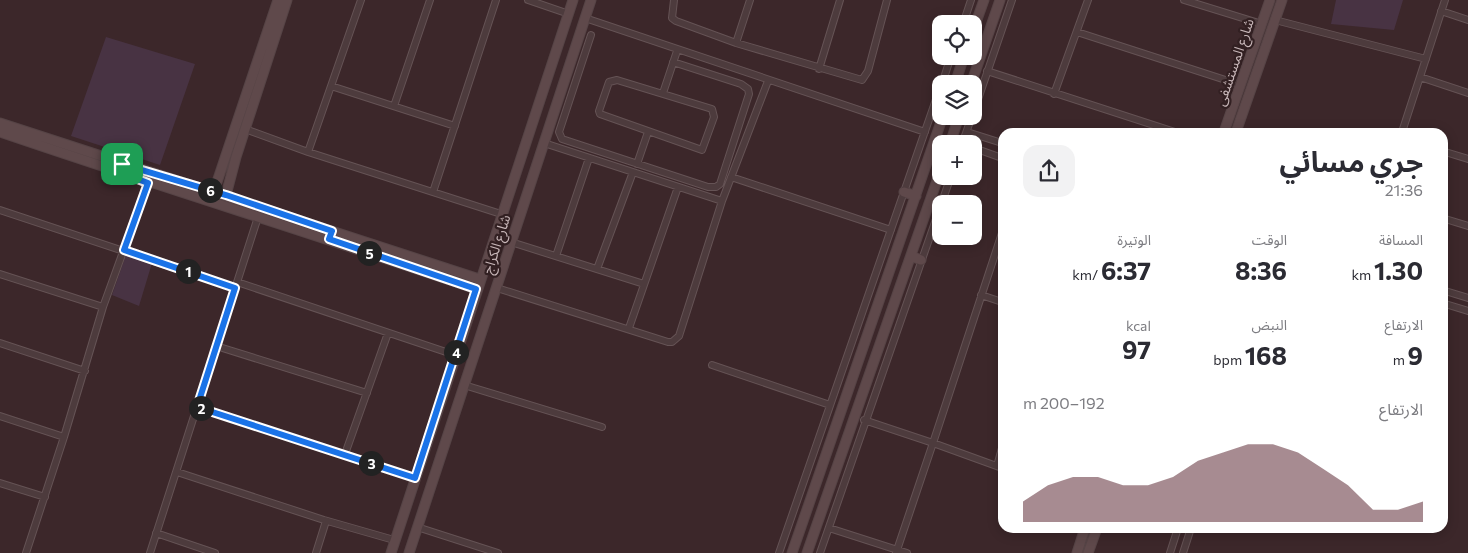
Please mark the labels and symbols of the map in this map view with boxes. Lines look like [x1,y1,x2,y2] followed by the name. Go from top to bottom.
[1211,16,1260,109] street label: شارع المستشفى
[101,143,143,185] pin
[198,178,222,202] pin: 6
[478,212,516,277] street label: شارع الكراج
[356,240,382,266] pin: 5
[176,258,200,284] pin: 1
[444,340,468,364] pin: 4
[188,396,214,420] pin: 2
[358,450,384,476] pin: 3

